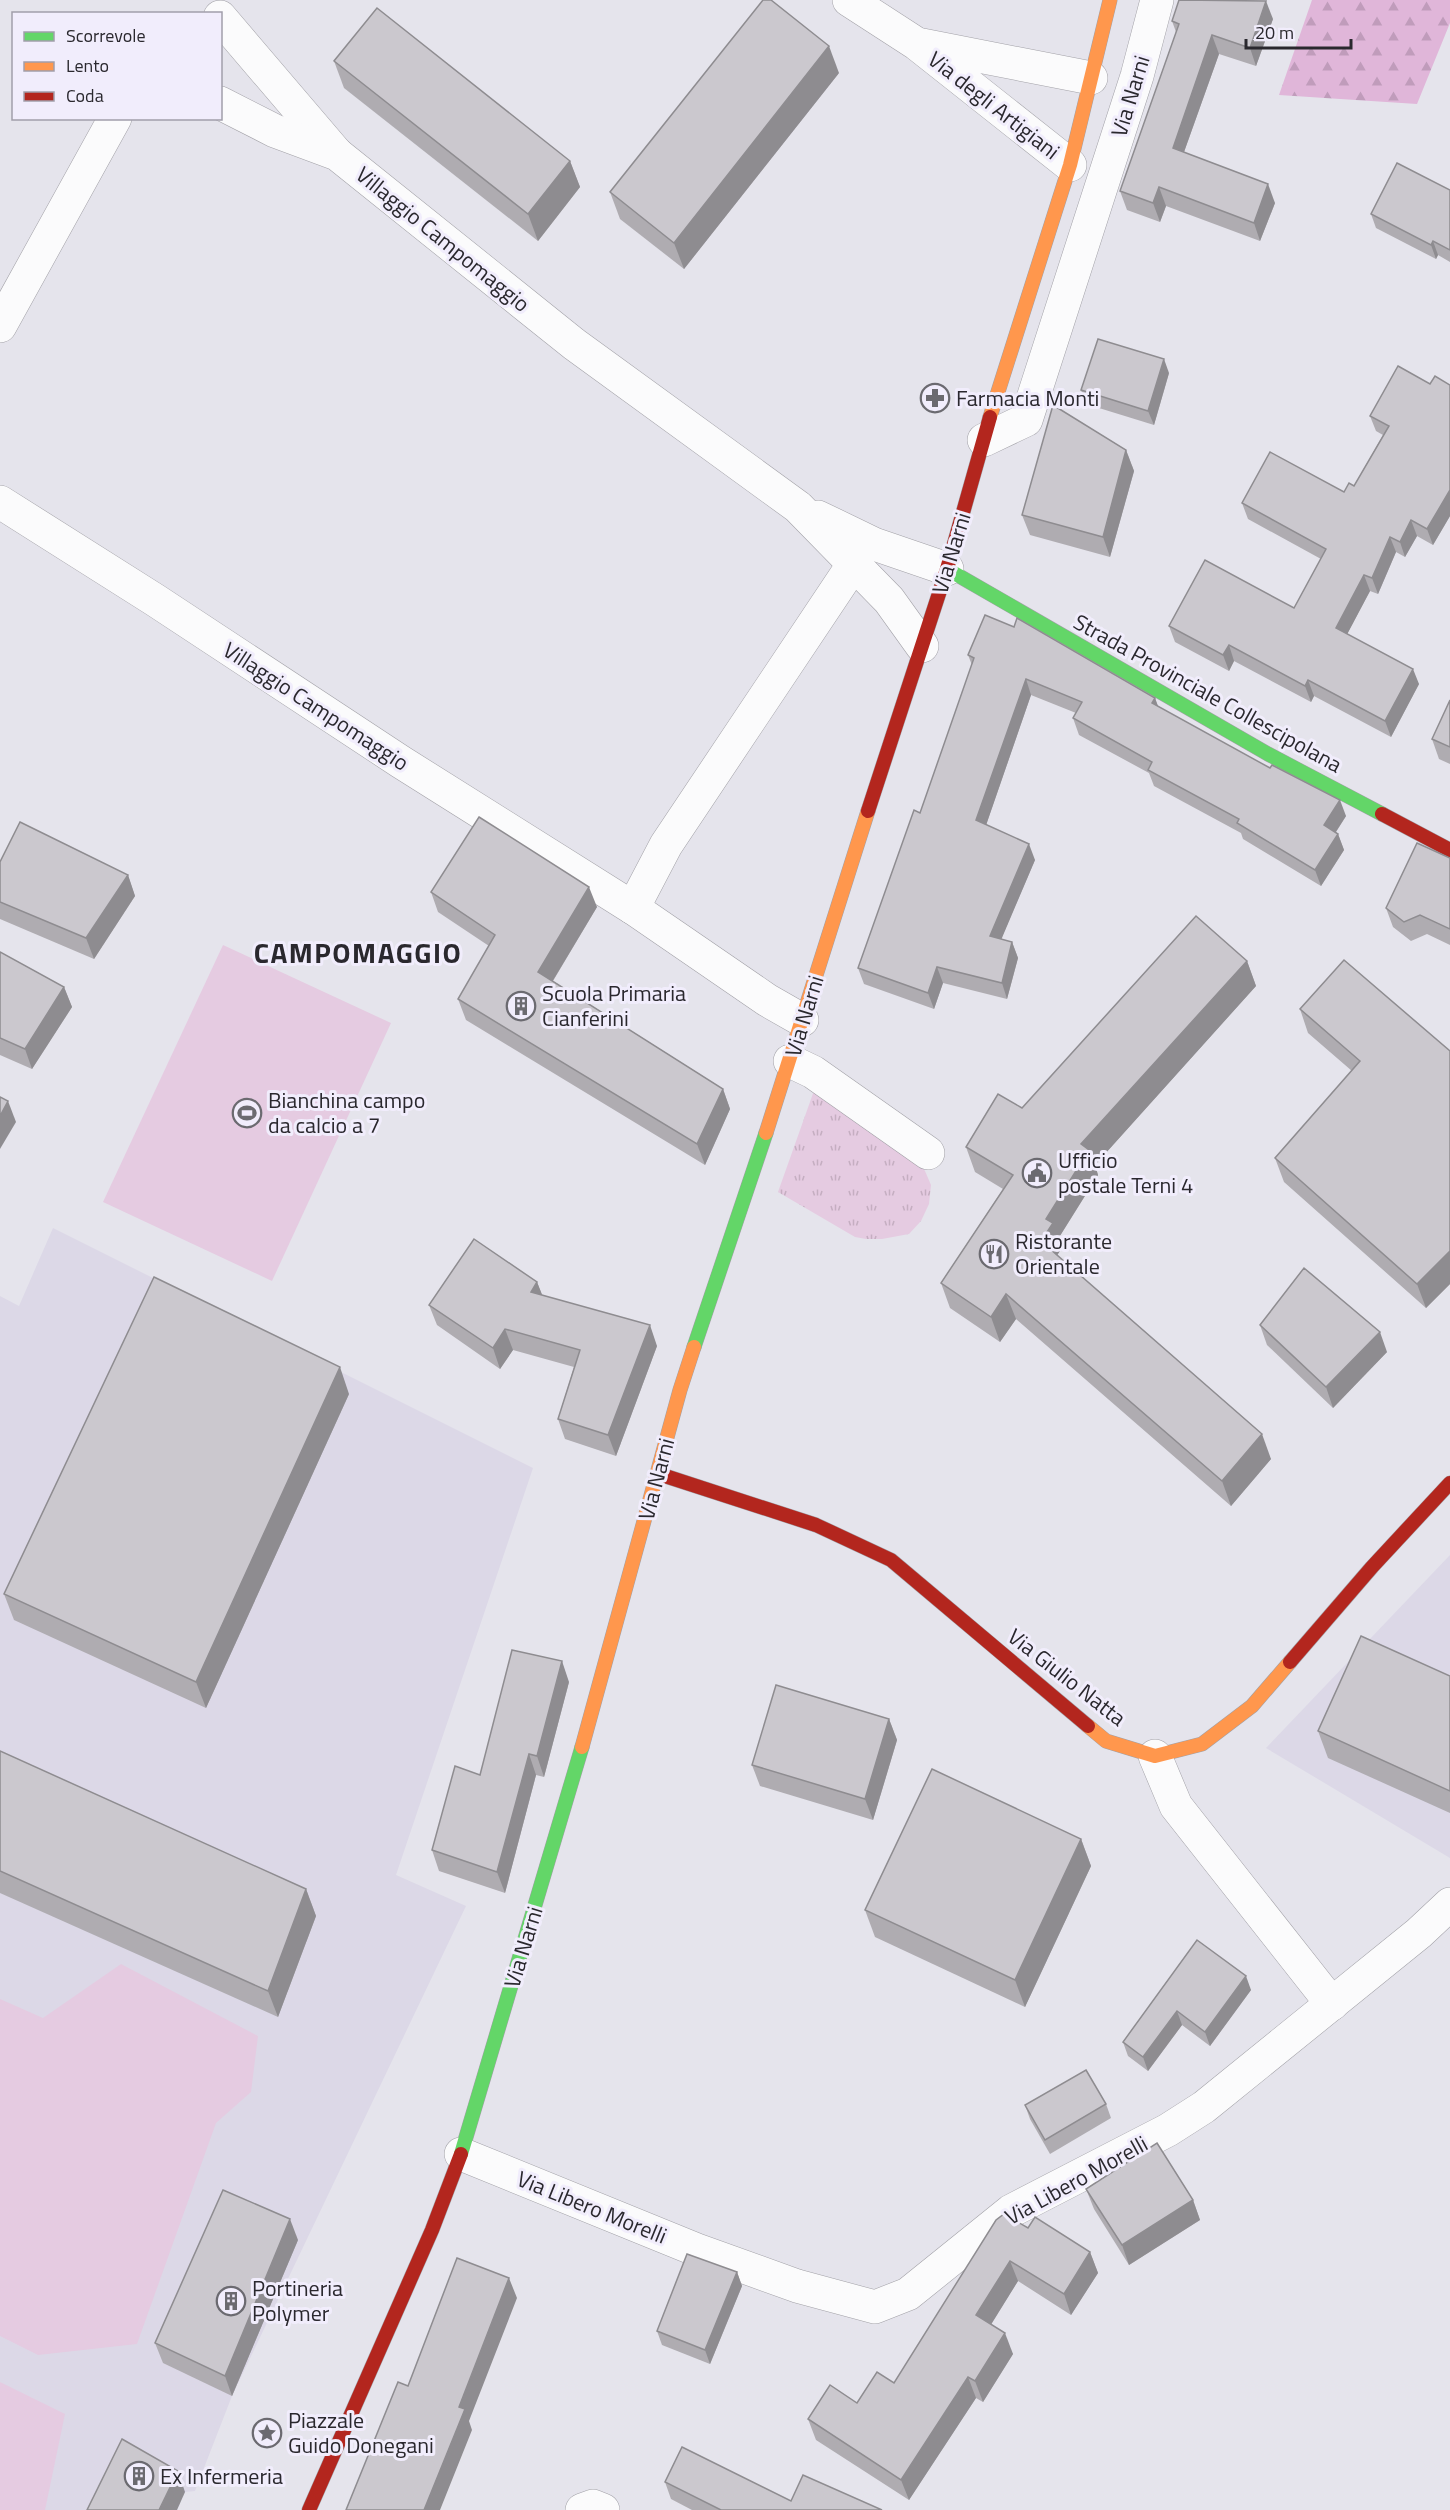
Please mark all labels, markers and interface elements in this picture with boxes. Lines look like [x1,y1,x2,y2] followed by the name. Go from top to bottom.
[12,12,222,120] legend
[1246,12,1351,50] scale bar
[1255,19,1294,46] text: 20 m
[66,22,145,49] text: Scorrevole
[921,43,1067,167] street label: Via degli Artigiani
[1102,51,1158,141] street label: Via Narni
[66,52,109,79] text: Lento
[66,82,104,109] text: Coda
[348,158,538,320] street label: Villaggio Campomaggio
[956,381,1099,415] place label: Farmacia Monti
[919,382,951,414] pharmacy icon: Farmacia Monti
[923,508,979,598] street label: Via Narni
[1067,605,1349,781] street label: Strada Provinciale Collescipolana
[216,633,416,779] street label: Villaggio Campomaggio
[254,931,462,974] district label: CAMPOMAGGIO
[776,971,832,1061] street label: Via Narni
[542,976,686,1035] place label: Scuola Primaria Cianferini
[505,990,537,1022] building icon: Scuola Primaria Cianferini
[268,1083,425,1142] place label: Bianchina campo da calcio a 7
[231,1097,263,1129] sports icon: Bianchina campo da calcio a 7
[1058,1143,1193,1202] place label: Ufficio postale Terni 4
[1021,1157,1053,1189] public building icon: Ufficio postale Terni 4
[1015,1224,1112,1283] place label: Ristorante Orientale
[978,1238,1010,1270] restaurant icon: Ristorante Orientale
[629,1434,683,1524] street label: Via Narni
[1000,1620,1134,1734] street label: Via Giulio Natta
[495,1902,551,1992] street label: Via Narni
[998,2127,1154,2233] street label: Via Libero Morelli
[512,2161,672,2253] street label: Via Libero Morelli
[252,2271,343,2330] place label: Portineria Polymer
[215,2285,247,2317] building icon: Portineria Polymer
[288,2403,434,2462] place label: Piazzale Guido Donegani
[251,2417,283,2449] place icon: Piazzale Guido Donegani
[160,2459,283,2493] place label: Ex Infermeria
[123,2460,155,2492] building icon: Ex Infermeria

